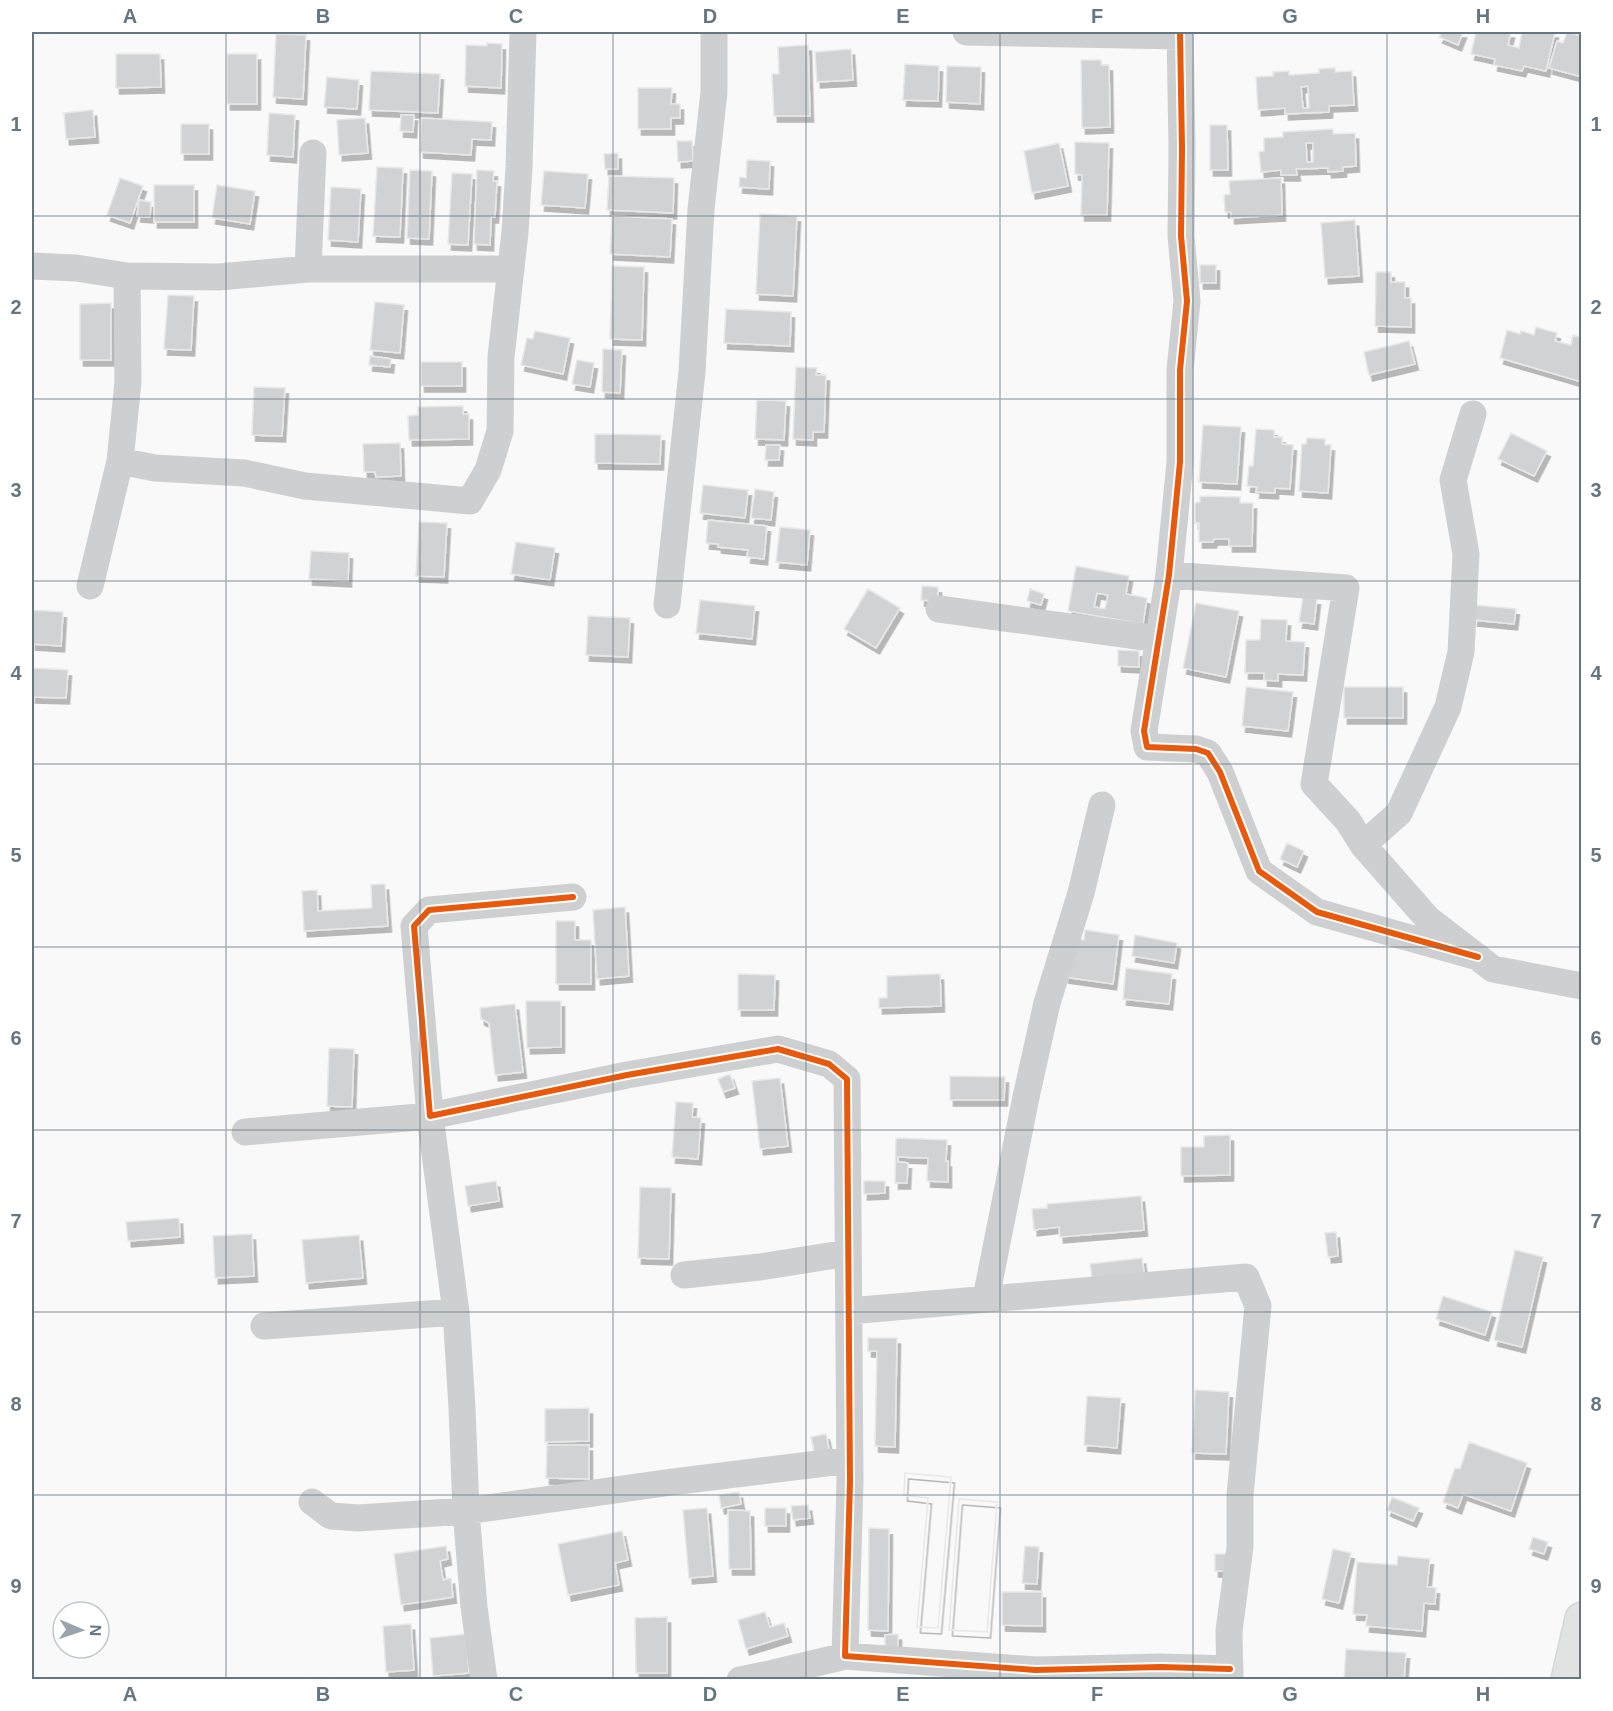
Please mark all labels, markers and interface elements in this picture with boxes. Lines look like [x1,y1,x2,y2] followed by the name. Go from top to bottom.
[123,5,137,27] text: A
[316,5,330,27] text: B
[509,5,523,27] text: C
[703,5,717,27] text: D
[896,5,910,27] text: E
[1091,5,1103,27] text: F
[1282,5,1298,27] text: G
[1476,5,1490,27] text: H
[10,113,22,135] text: 1
[1590,113,1602,135] text: 1
[10,296,22,318] text: 2
[1590,296,1602,318] text: 2
[10,479,22,501] text: 3
[1590,479,1602,501] text: 3
[10,662,22,684] text: 4
[1590,662,1602,684] text: 4
[10,844,22,866] text: 5
[1590,844,1602,866] text: 5
[10,1027,22,1049] text: 6
[1590,1027,1602,1049] text: 6
[10,1210,22,1232] text: 7
[1590,1210,1602,1232] text: 7
[10,1393,22,1415] text: 8
[1590,1393,1602,1415] text: 8
[10,1575,22,1597] text: 9
[1590,1575,1602,1597] text: 9
[51,1600,111,1660] north arrow
[87,1624,104,1637] text: N
[123,1683,137,1705] text: A
[316,1683,330,1705] text: B
[509,1683,523,1705] text: C
[703,1683,717,1705] text: D
[896,1683,910,1705] text: E
[1091,1683,1103,1705] text: F
[1282,1683,1298,1705] text: G
[1476,1683,1490,1705] text: H

